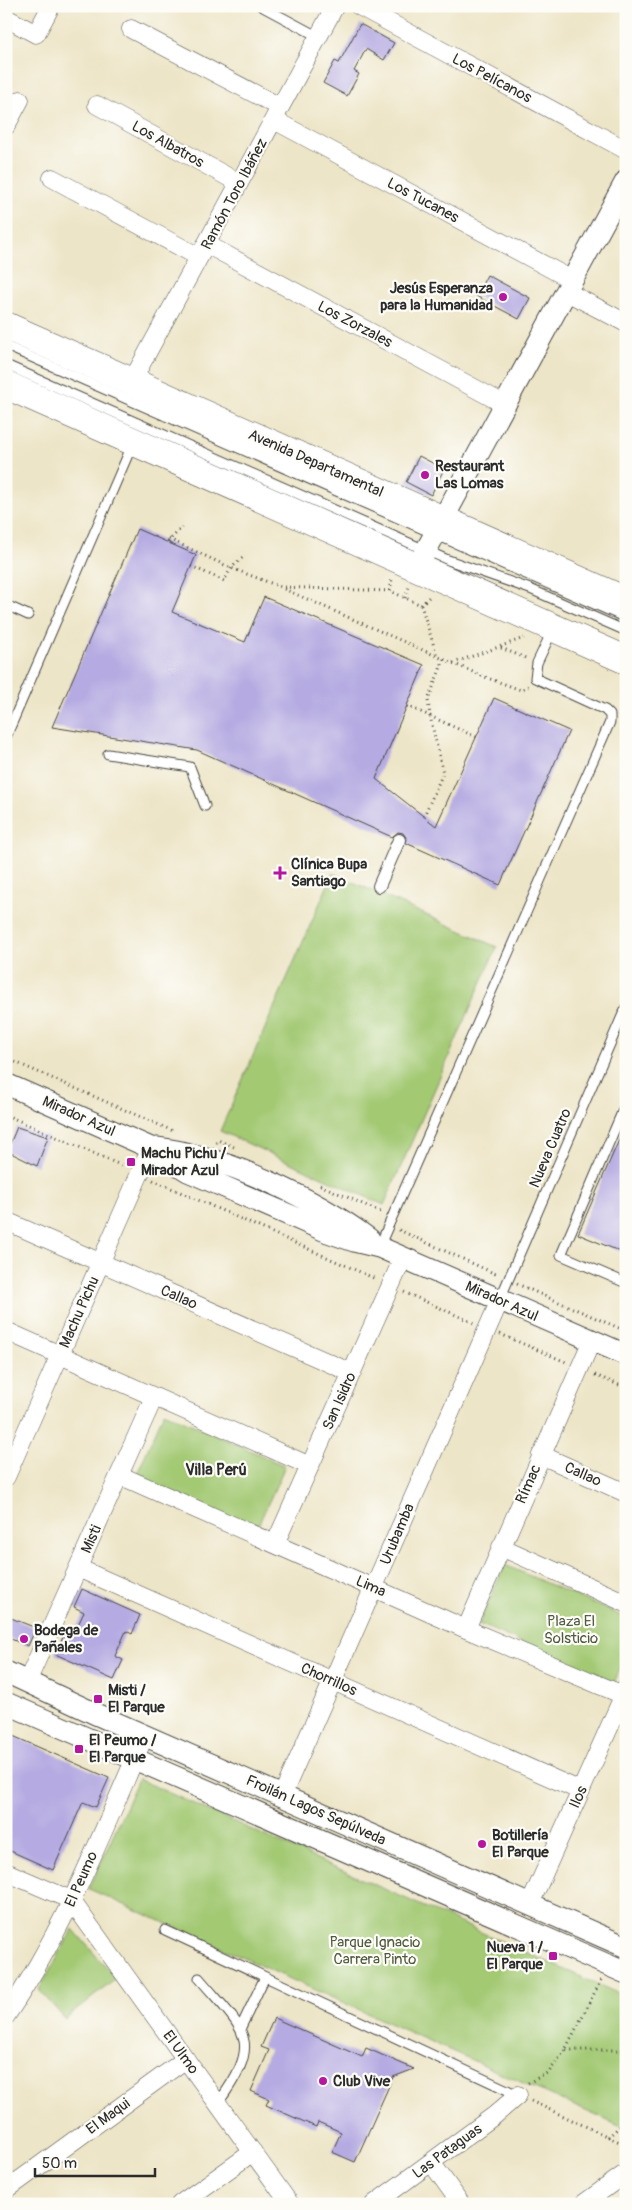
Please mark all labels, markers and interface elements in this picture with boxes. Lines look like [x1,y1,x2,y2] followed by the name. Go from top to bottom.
[449,49,535,108] street label: Los Pelícanos
[128,117,207,172] street label: Los Albatros
[197,135,272,253] street label: Ramón Toro Ibáñez
[384,174,462,227] street label: Los Tucanes
[380,279,493,315] place label: Jesús Esperanza para la Humanidad
[497,291,509,303] marker: Jesús Esperanza para la Humanidad
[314,297,396,352] street label: Los Zorzales
[245,425,386,502] street label: Avenida Departamental
[435,457,505,493] place label: Restaurant Las Lomas
[419,469,431,481] marker: Restaurant Las Lomas
[291,855,367,891] place label: Clínica Bupa Santiago
[273,866,287,880] marker: Clínica Bupa Santiago
[39,1092,118,1141] street label: Mirador Azul
[525,1106,576,1191] street label: Nueva Cuatro
[141,1144,227,1180] place label: Machu Pichu / Mirador Azul
[125,1156,137,1168] marker: Machu Pichu / Mirador Azul
[55,1273,104,1351] street label: Machu Pichu
[462,1277,541,1326] street label: Mirador Azul
[157,1281,200,1314] street label: Callao
[318,1369,361,1433] street label: San Isidro
[561,1458,604,1491] street label: Callao
[185,1460,247,1480] district label: Villa Perú
[511,1461,546,1507] street label: Rímac
[376,1501,419,1568] street label: Urubamba
[77,1522,106,1556] street label: Misti
[353,1571,389,1601] street label: Lima
[544,1612,598,1648] park label: Plaza El Solsticio
[34,1621,99,1657] place label: Bodega de Pañales
[18,1633,30,1645] marker: Bodega de Pañales
[298,1659,360,1700] street label: Chorrillos
[108,1681,165,1717] place label: Misti / El Parque
[92,1693,104,1705] marker: Misti / El Parque
[89,1731,157,1767] place label: El Peumo / El Parque
[73,1743,85,1755] marker: El Peumo / El Parque
[243,1771,389,1850] street label: Froilán Lagos Sepúlveda
[565,1783,592,1811] street label: Ilos
[492,1826,549,1862] place label: Botillería El Parque
[476,1838,488,1850] marker: Botillería El Parque
[61,1848,102,1910] street label: El Peumo
[330,1933,420,1969] park label: Parque Ignacio Carrera Pinto
[486,1938,544,1974] place label: Nueva 1 / El Parque
[547,1950,559,1962] marker: Nueva 1 / El Parque
[158,2027,203,2078] street label: El Ulmo
[333,2072,391,2091] place label: Club Vive
[317,2075,329,2087] marker: Club Vive
[83,2094,134,2139] street label: El Maqui
[409,2120,486,2183] street label: Las Pataguas
[35,2145,155,2177] scale bar
[42,2154,77,2173] text: 50 m

